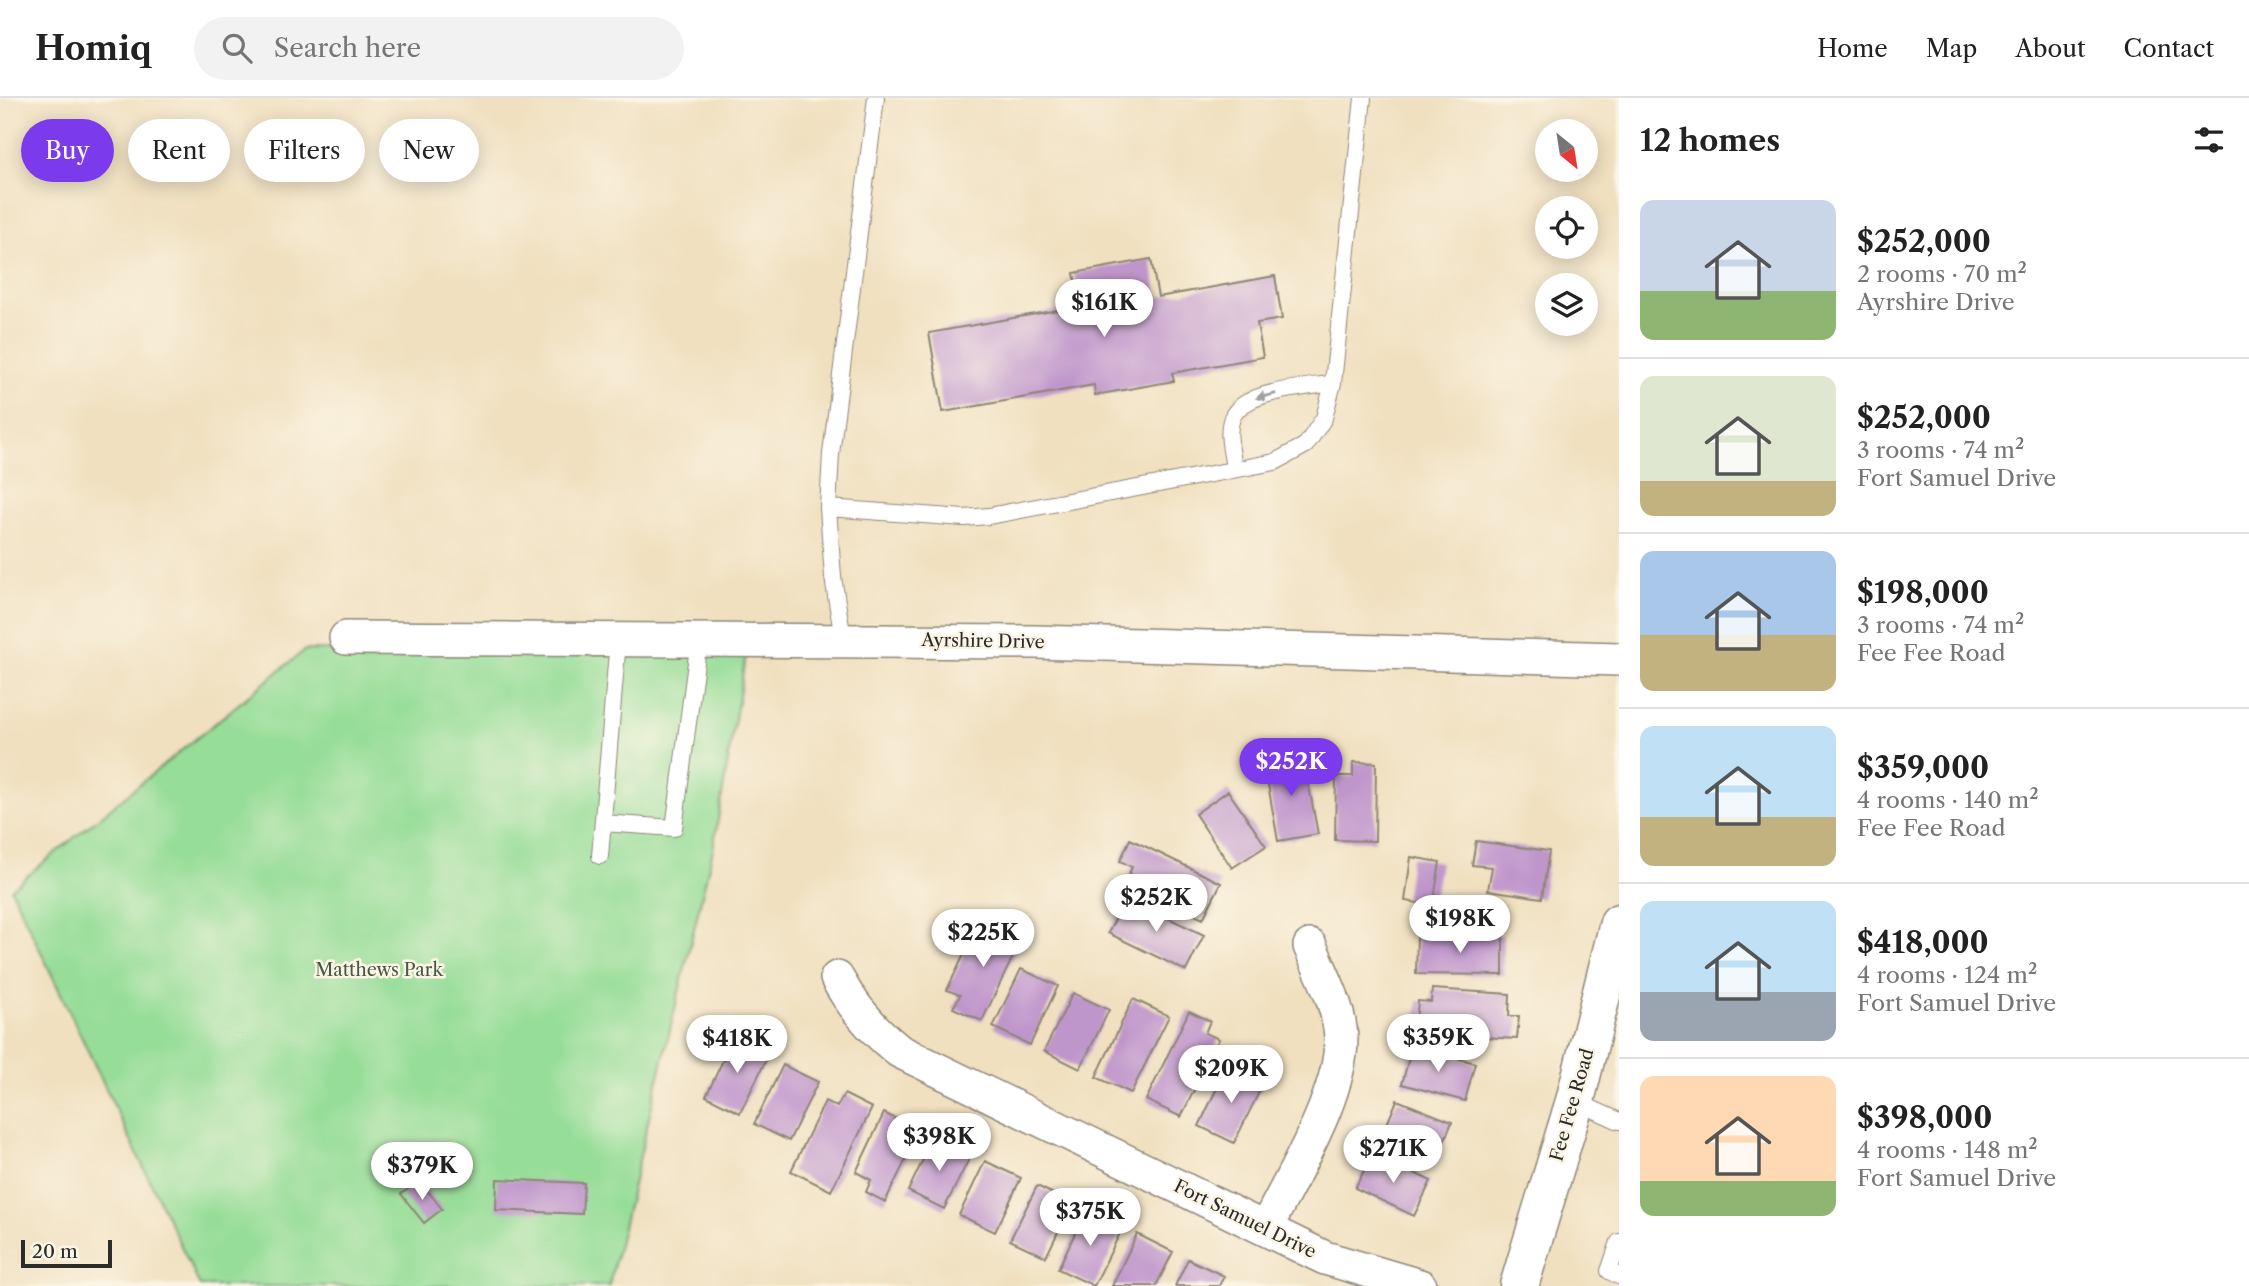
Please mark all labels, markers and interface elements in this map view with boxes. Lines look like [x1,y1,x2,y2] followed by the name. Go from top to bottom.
[194,17,684,80] search box
[35,28,152,69] text: Homiq
[218,29,256,67] icon: search
[274,32,421,64] text: Search here
[1817,34,1888,63] text: Home
[1926,34,1977,63] text: Map
[2015,34,2086,63] text: About
[2124,34,2214,63] text: Contact
[21,119,114,182] chip: Buy
[128,119,230,182] chip: Rent
[244,119,365,182] chip: Filters
[379,119,479,182] chip: New
[1535,119,1598,182] north arrow
[1535,119,1598,336] map controls
[2190,121,2228,159] icon: filters
[1640,122,1780,159] text: 12 homes
[1535,196,1598,259] button: locate
[1857,223,1991,260] text: $252,000
[1696,228,1780,312] icon: home
[1857,260,2027,288] text: 2 rooms · 70 m²
[1535,273,1598,336] button: layers
[1055,280,1153,339] pin: $161K
[1071,288,1137,316] text: $161K
[1857,288,2015,316] text: Ayrshire Drive
[1255,390,1277,401] one-way arrow
[1857,399,1991,436] text: $252,000
[1696,404,1780,488] icon: home
[1857,436,2024,464] text: 3 rooms · 74 m²
[1857,464,2056,492] text: Fort Samuel Drive
[1857,574,1989,611] text: $198,000
[1696,579,1780,663] icon: home
[1857,611,2024,639] text: 3 rooms · 74 m²
[920,629,1045,653] street label: Ayrshire Drive
[1857,639,2006,667] text: Fee Fee Road
[1242,738,1340,798] pin: $252K
[1255,747,1327,775] text: $252K
[1857,749,1989,786] text: $359,000
[1696,754,1780,838] icon: home
[1857,786,2039,814] text: 4 rooms · 140 m²
[1857,814,2006,842] text: Fee Fee Road
[1107,874,1205,934] pin: $252K
[1120,883,1192,911] text: $252K
[1411,896,1509,955] pin: $198K
[1425,904,1495,932] text: $198K
[934,910,1032,969] pin: $225K
[947,918,1019,946] text: $225K
[1857,924,1989,961] text: $418,000
[1696,929,1780,1013] icon: home
[315,959,444,981] park label: Matthews Park
[1857,961,2037,989] text: 4 rooms · 124 m²
[1857,989,2056,1017] text: Fort Samuel Drive
[1389,1014,1487,1074] pin: $359K
[688,1016,786,1075] pin: $418K
[1403,1023,1473,1051] text: $359K
[702,1024,772,1052] text: $418K
[1182,1046,1280,1105] pin: $209K
[1545,1046,1599,1164] street label: Fee Fee Road
[1194,1054,1268,1082] text: $209K
[1857,1099,1992,1136] text: $398,000
[1696,1104,1780,1188] icon: home
[890,1114,988,1173] pin: $398K
[903,1122,975,1150] text: $398K
[1344,1126,1442,1185] pin: $271K
[1359,1134,1427,1162] text: $271K
[1857,1136,2038,1164] text: 4 rooms · 148 m²
[373,1142,471,1202] pin: $379K
[387,1151,457,1179] text: $379K
[1857,1164,2056,1192] text: Fort Samuel Drive
[1170,1175,1320,1263] street label: Fort Samuel Drive
[1041,1188,1139,1248] pin: $375K
[1056,1197,1124,1225] text: $375K
[21,1237,112,1269] scale bar
[32,1240,78,1263] text: 20 m

